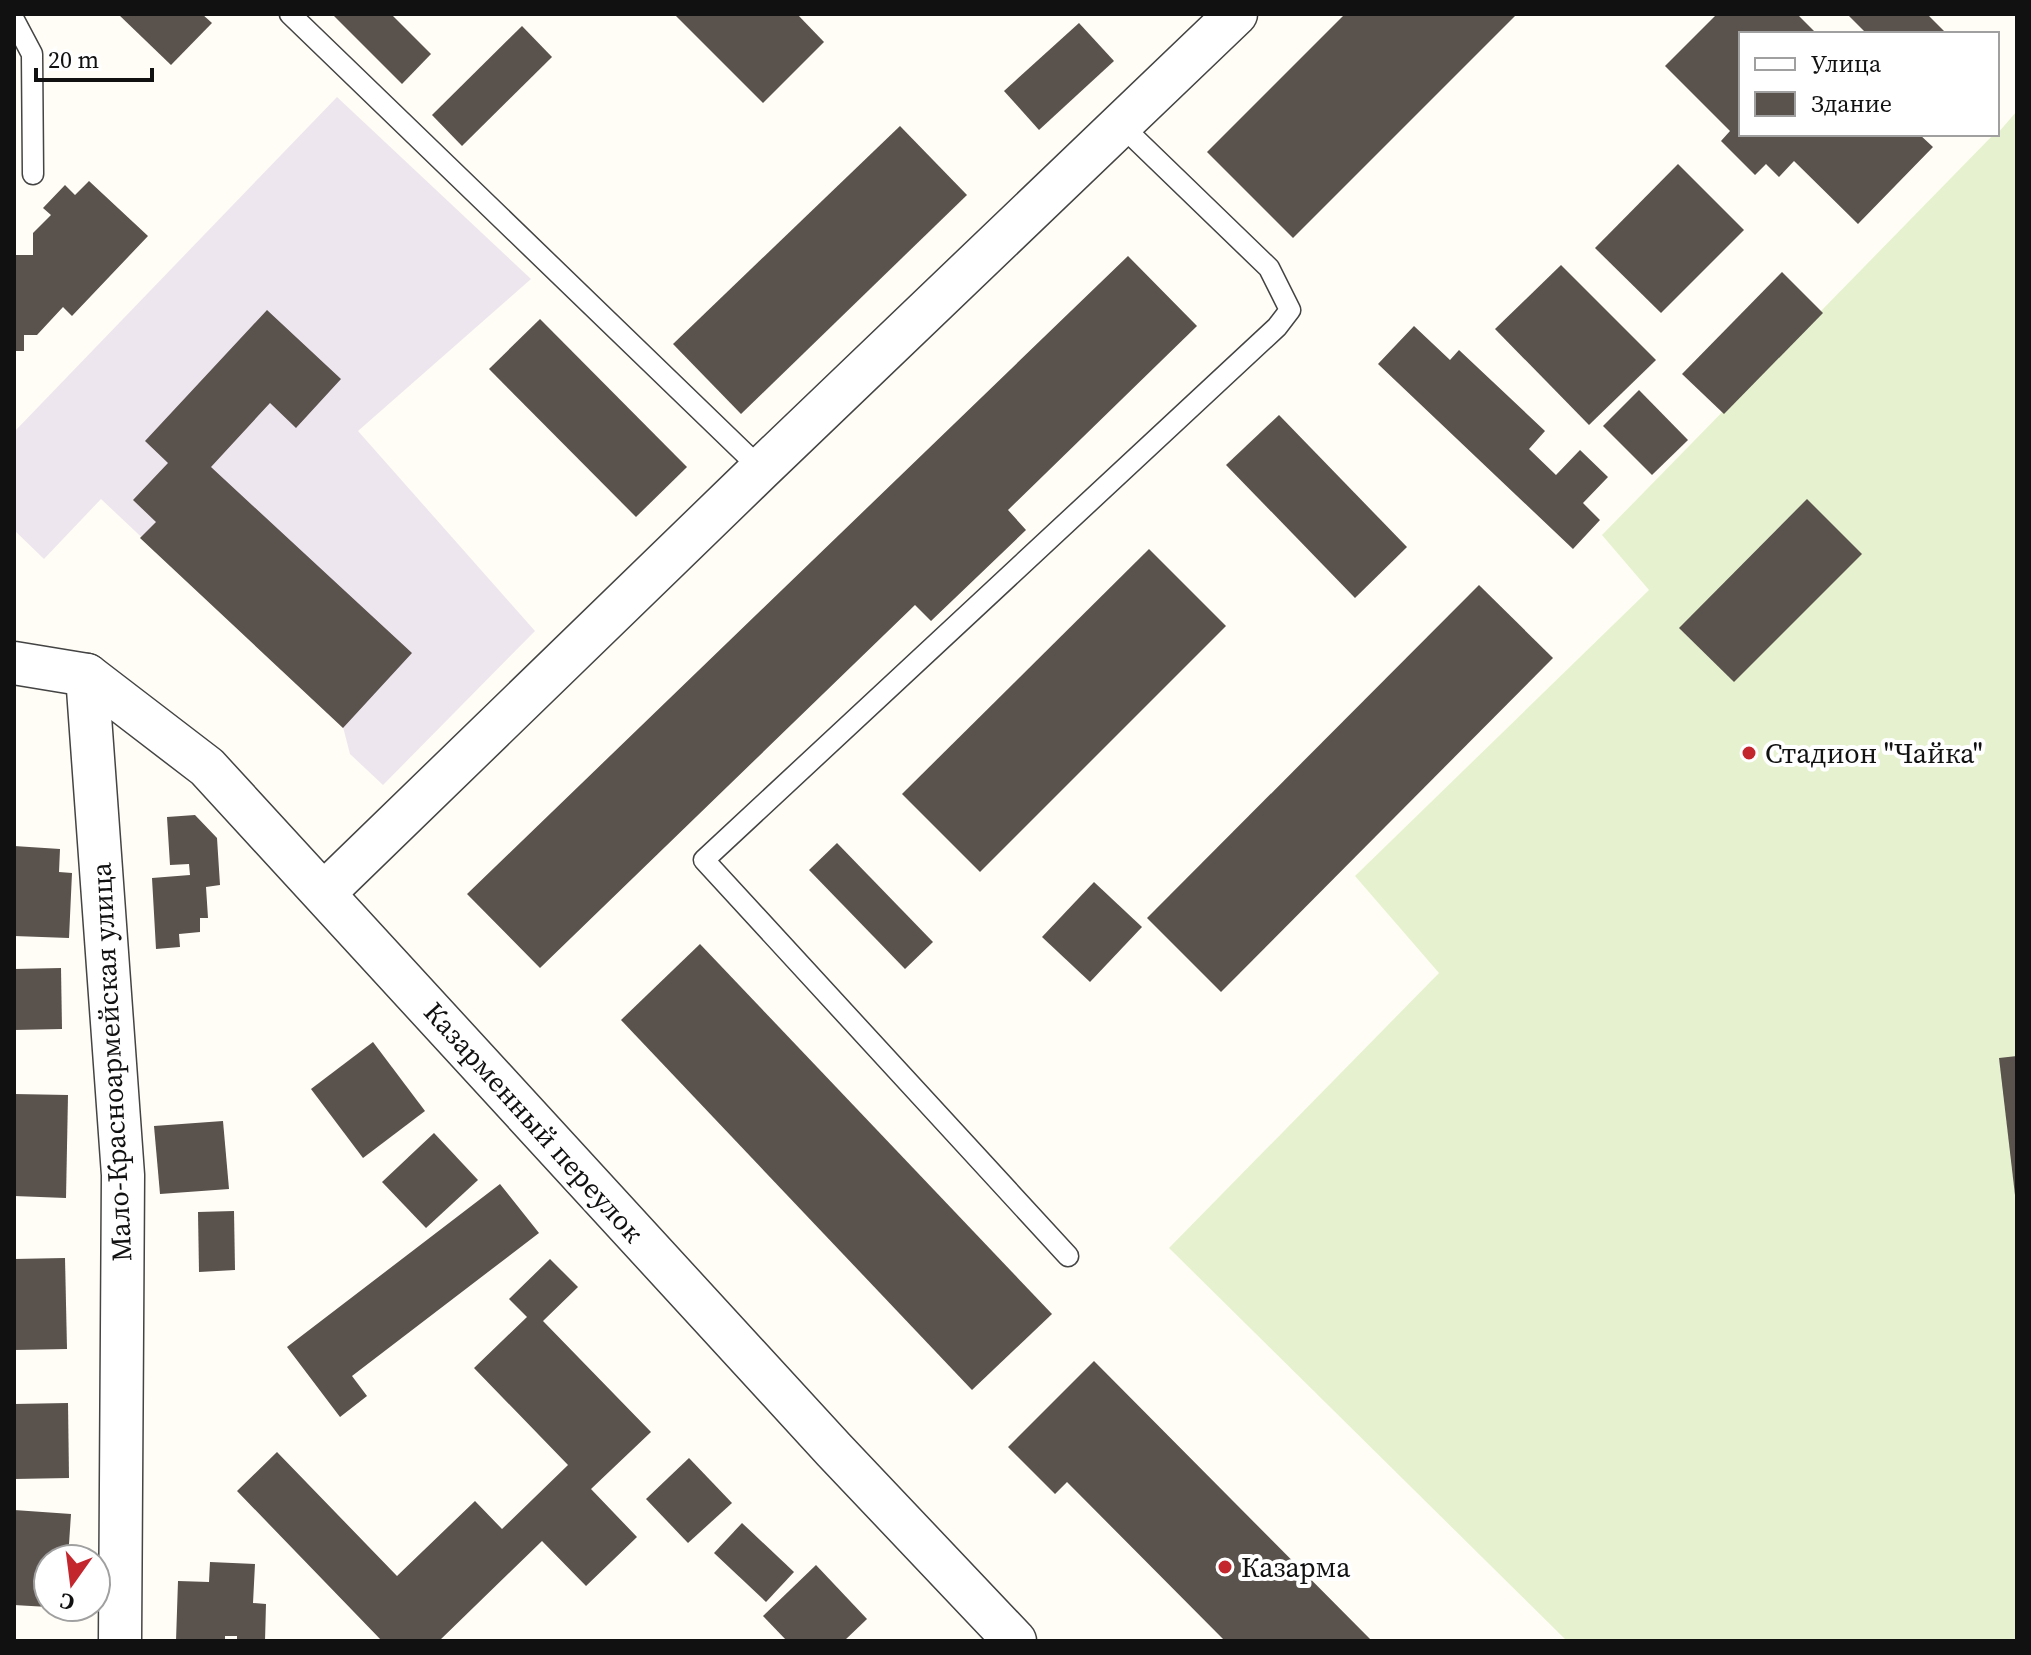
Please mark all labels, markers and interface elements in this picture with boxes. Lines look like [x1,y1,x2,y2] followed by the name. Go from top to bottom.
[36,32,152,82] scale bar
[1739,32,1999,136] legend
[48,43,99,76] text: 20 m
[1811,47,1882,80] text: Улица
[1811,87,1892,120] text: Здание
[1765,734,1983,772] place label: Стадион "Чайка"
[1740,744,1758,762] marker: Стадион "Чайка"
[82,861,140,1262] street label: Мало-Красноармейская улица
[416,993,653,1251] street label: Казарменный переулок
[32,1543,112,1623] north arrow
[1241,1548,1351,1586] place label: Казарма
[1216,1558,1234,1576] marker: Казарма
[57,1586,77,1619] text: С

